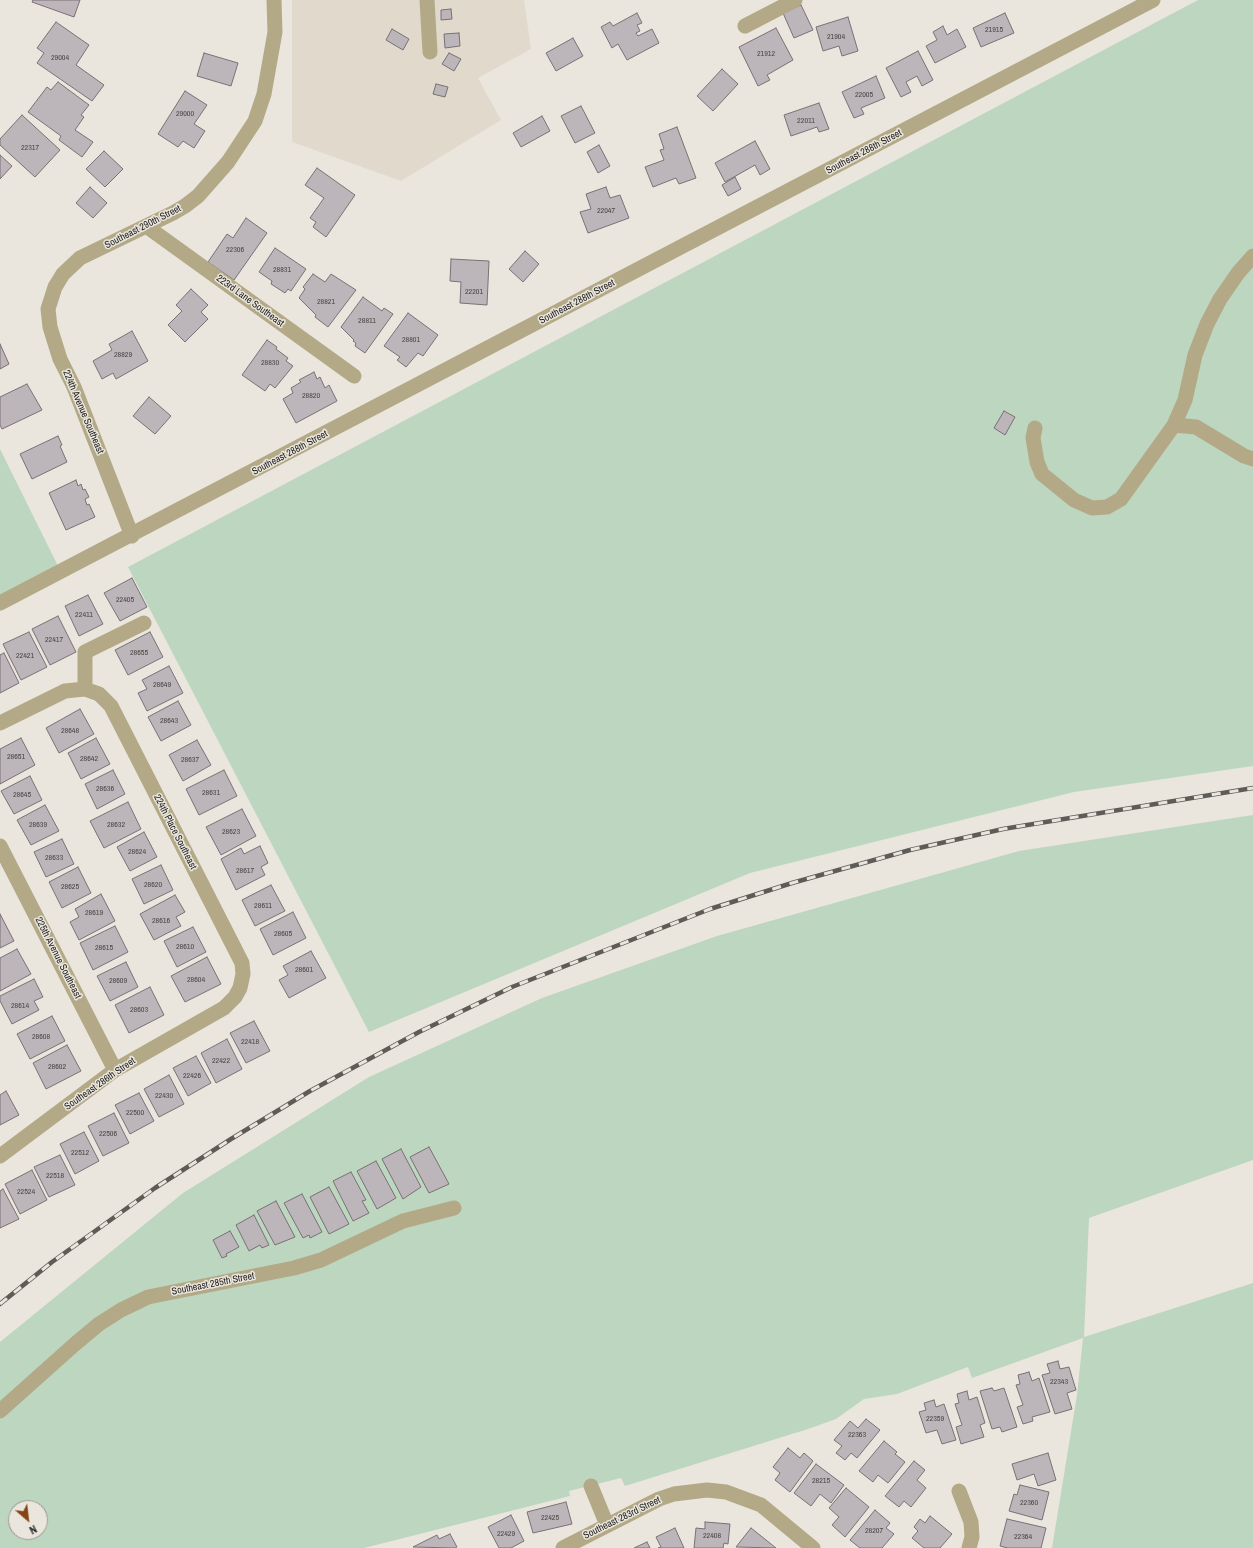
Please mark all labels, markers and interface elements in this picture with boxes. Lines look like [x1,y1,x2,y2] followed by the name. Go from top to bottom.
[985,25,1003,35] house number: 21915
[827,32,845,42] house number: 21904
[757,49,775,59] house number: 21912
[51,53,69,63] house number: 29004
[855,90,873,100] house number: 22005
[176,109,194,119] house number: 29000
[797,116,815,126] house number: 22011
[824,127,904,177] street label: Southeast 288th Street
[21,143,39,153] house number: 22317
[103,203,183,251] street label: Southeast 290th Street
[597,206,615,216] house number: 22047
[226,245,244,255] house number: 22306
[273,265,291,275] house number: 28831
[214,272,286,330] street label: 223rd Lane Southeast
[537,277,617,327] street label: Southeast 288th Street
[465,287,483,297] house number: 22201
[317,297,335,307] house number: 28821
[358,316,376,326] house number: 28811
[402,335,420,345] house number: 28801
[114,350,132,360] house number: 28829
[261,358,279,368] house number: 28830
[60,368,106,456] street label: 224th Avenue Southeast
[302,391,320,401] house number: 28820
[250,428,330,478] street label: Southeast 288th Street
[116,595,134,605] house number: 22405
[75,610,93,620] house number: 22411
[45,635,63,645] house number: 22417
[130,648,148,658] house number: 28655
[16,651,34,661] house number: 22421
[153,680,171,690] house number: 28649
[160,716,178,726] house number: 28643
[61,726,79,736] house number: 28648
[7,752,25,762] house number: 28651
[80,754,98,764] house number: 28642
[181,755,199,765] house number: 28637
[96,784,114,794] house number: 28636
[202,788,220,798] house number: 28631
[13,790,31,800] house number: 28645
[151,793,199,871] street label: 224th Place Southeast
[29,820,47,830] house number: 28639
[107,820,125,830] house number: 28632
[222,827,240,837] house number: 28623
[128,847,146,857] house number: 28624
[45,853,63,863] house number: 28633
[236,866,254,876] house number: 28617
[144,880,162,890] house number: 28620
[61,882,79,892] house number: 28625
[254,901,272,911] house number: 28611
[85,908,103,918] house number: 28619
[32,915,84,1001] street label: 225th Avenue Southeast
[152,916,170,926] house number: 28616
[274,929,292,939] house number: 28605
[176,942,194,952] house number: 28610
[95,943,113,953] house number: 28615
[295,965,313,975] house number: 28601
[187,975,205,985] house number: 28604
[109,976,127,986] house number: 28609
[11,1001,29,1011] house number: 28614
[130,1005,148,1015] house number: 28603
[32,1032,50,1042] house number: 28608
[241,1037,259,1047] house number: 22418
[62,1055,138,1113] street label: Southeast 286th Street
[212,1056,230,1066] house number: 22422
[48,1062,66,1072] house number: 28602
[183,1071,201,1081] house number: 22426
[155,1091,173,1101] house number: 22430
[126,1108,144,1118] house number: 22500
[99,1129,117,1139] house number: 22506
[71,1148,89,1158] house number: 22512
[46,1171,64,1181] house number: 22518
[17,1187,35,1197] house number: 22524
[171,1270,255,1298] street label: Southeast 285th Street
[1050,1377,1068,1387] house number: 22343
[926,1414,944,1424] house number: 22359
[848,1430,866,1440] house number: 22363
[812,1476,830,1486] house number: 28215
[581,1494,663,1542] street label: Southeast 283rd Street
[1020,1498,1038,1508] house number: 22360
[8,1500,48,1540] north arrow
[541,1513,559,1523] house number: 22425
[27,1522,39,1537] text: N
[865,1526,883,1536] house number: 28207
[497,1529,515,1539] house number: 22429
[703,1531,721,1541] house number: 22408
[1014,1532,1032,1542] house number: 22364

